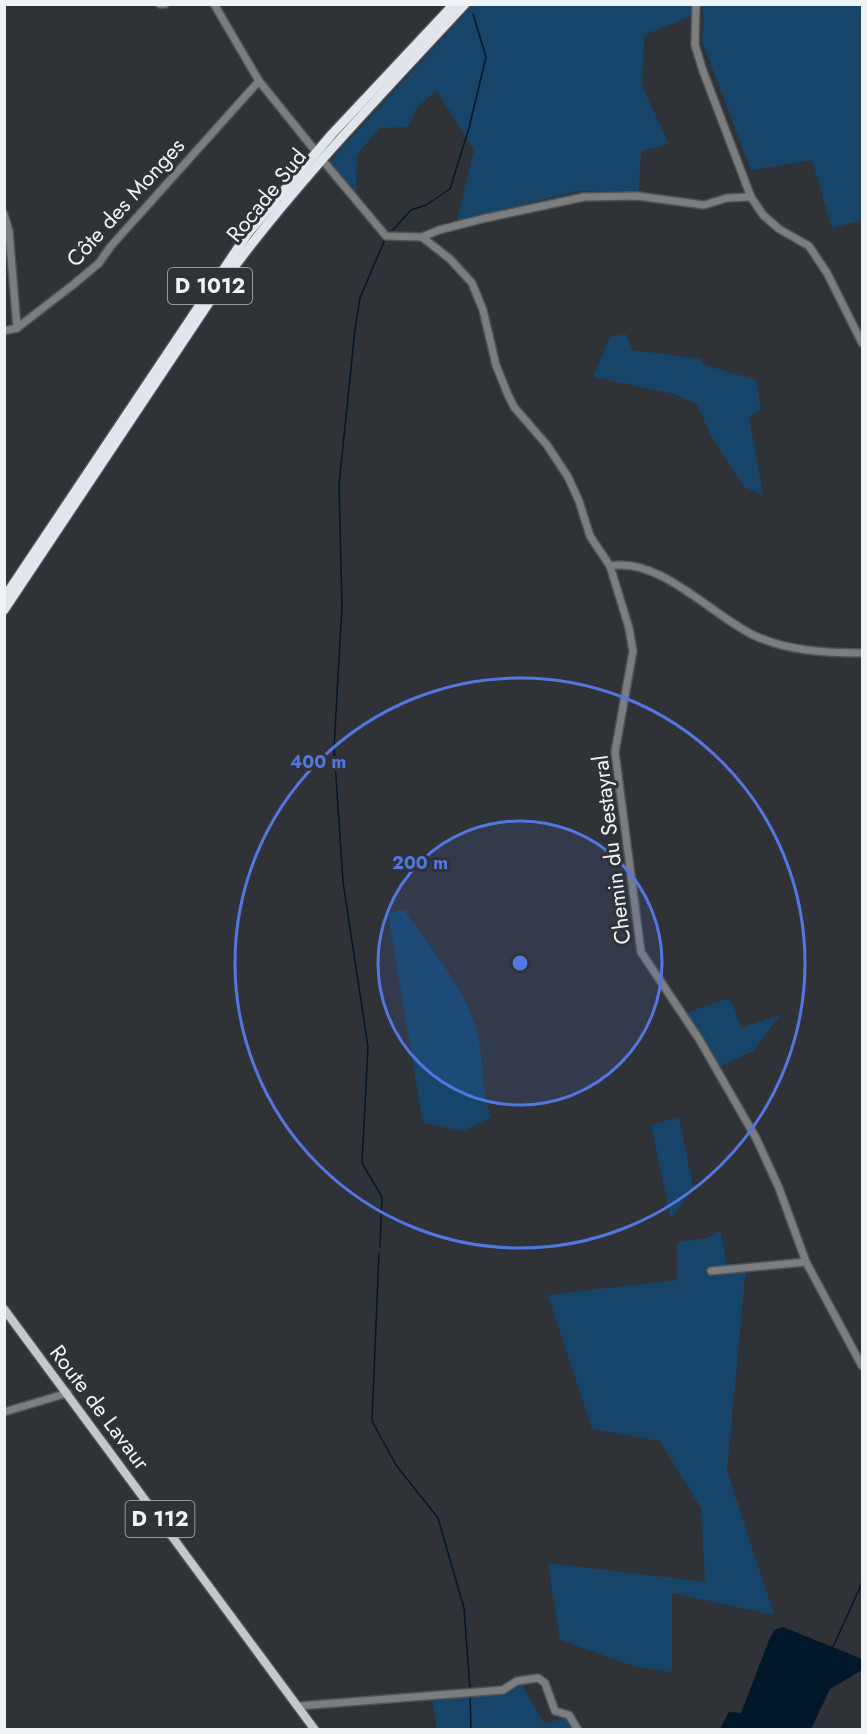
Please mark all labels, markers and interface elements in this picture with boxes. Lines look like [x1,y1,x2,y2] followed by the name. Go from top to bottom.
[58,130,192,274] street label: Côte des Monges
[218,141,314,249] street label: Rocade Sud
[168,268,252,304] road number: D 1012
[290,749,346,775] text: 400 m
[584,753,638,947] street label: Chemin du Sestayral
[392,850,448,876] text: 200 m
[510,953,530,973] centre of rings
[42,1338,158,1477] street label: Route de Lavaur
[126,1501,195,1537] road number: D 112

